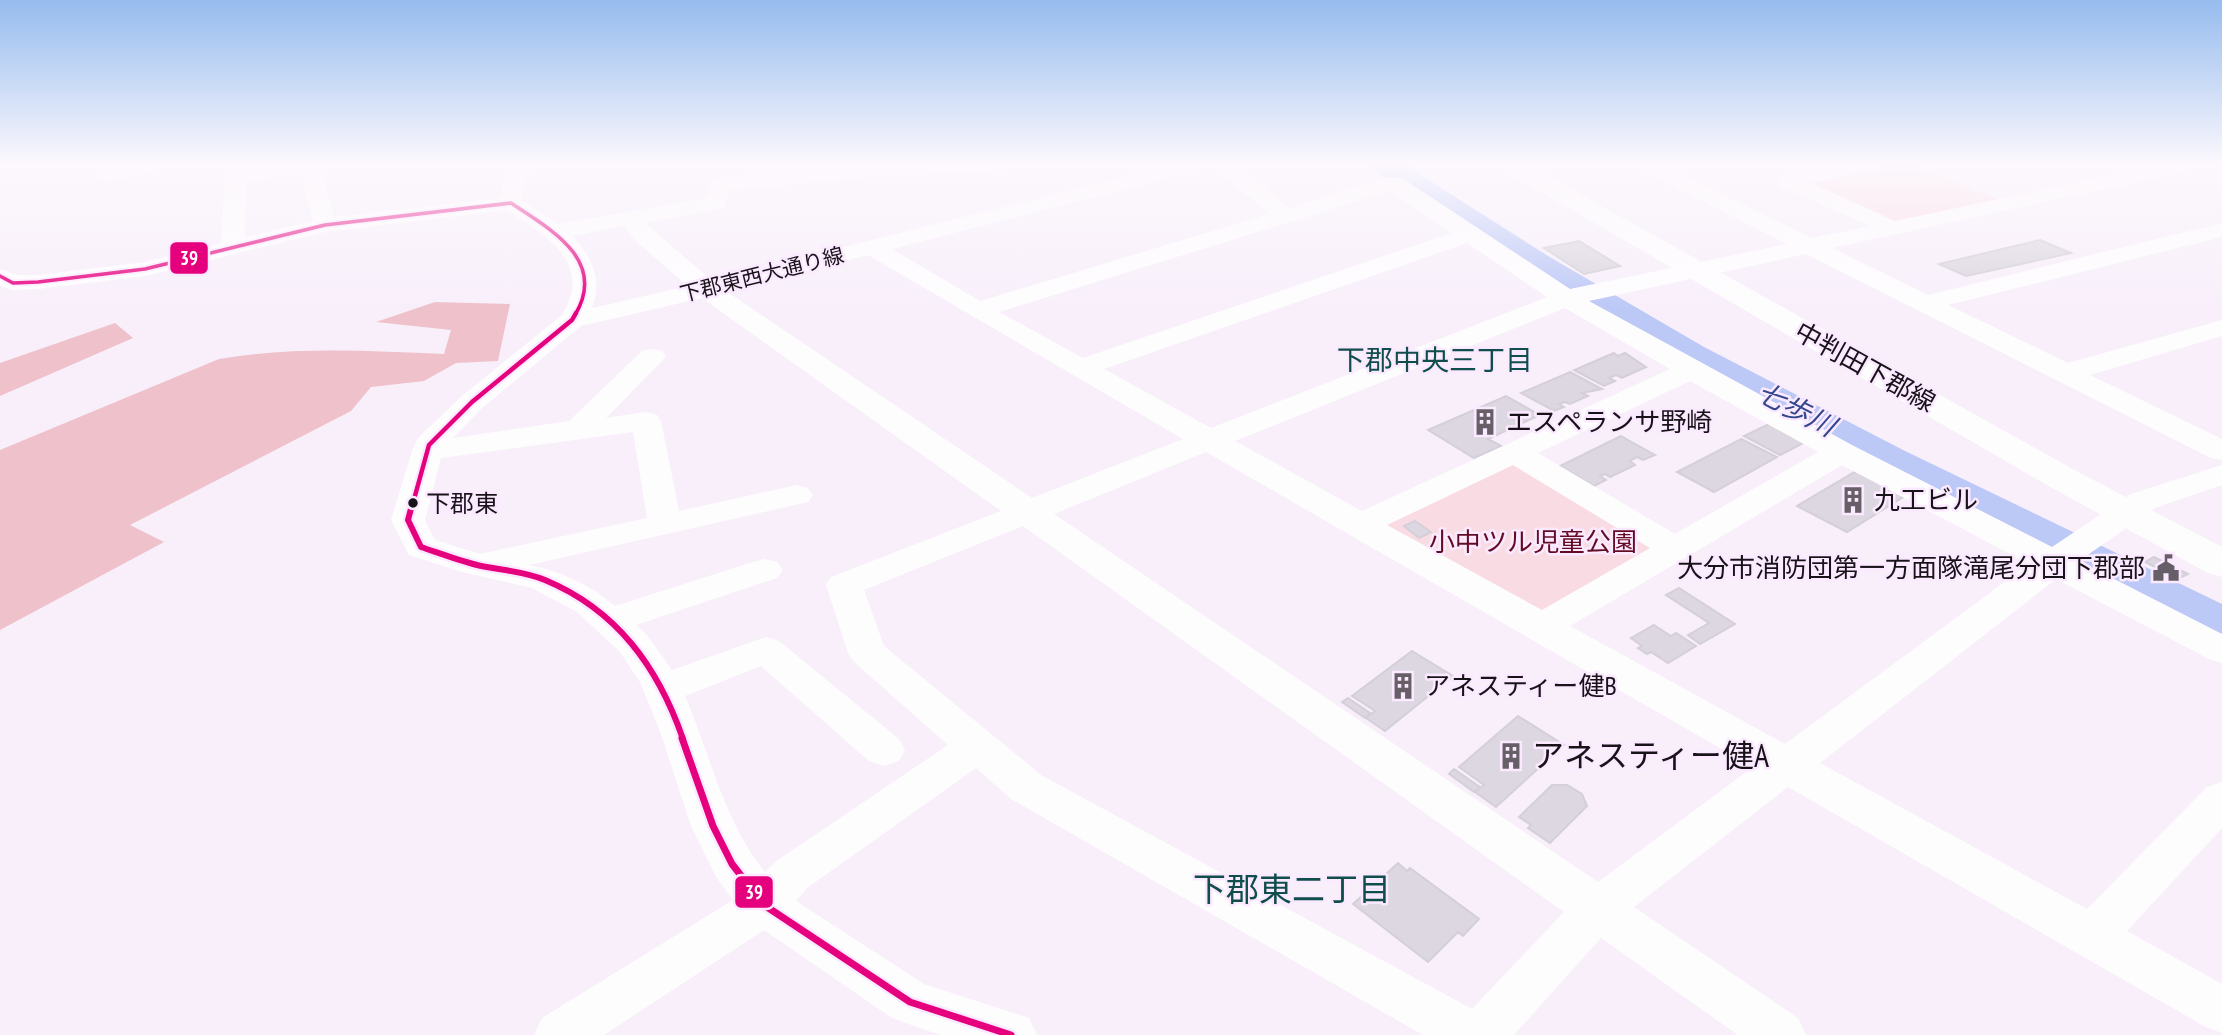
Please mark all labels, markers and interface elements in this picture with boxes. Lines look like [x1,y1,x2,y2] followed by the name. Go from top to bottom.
[169,241,209,275] line badge: 39
[677,241,847,308] street label: 下郡東西大通り線
[180,246,198,270] text: 39
[1789,314,1941,419] street label: 中判田下郡線
[1337,341,1533,378] district label: 下郡中央三丁目
[1750,373,1845,445] water label: 七歩川
[1506,405,1712,438] place label: エスペランサ野崎
[1470,407,1500,437] building icon: エスペランサ野崎
[1874,483,1978,516] place label: 九工ビル
[1838,485,1868,515] building icon: 九工ビル
[426,488,498,519] place label: 下郡東
[406,496,420,510] marker: 下郡東
[1429,525,1637,558] park label: 小中ツル児童公園
[1677,551,2145,584] place label: 大分市消防団第一方面隊滝尾分団下郡部
[2151,553,2181,583] public building icon: 大分市消防団第一方面隊滝尾分団下郡部
[1424,669,1617,702] place label: アネスティー健B
[1388,671,1418,701] building icon: アネスティー健B
[1532,734,1769,776] place label: アネスティー健A
[1496,741,1526,771] building icon: アネスティー健A
[1193,867,1391,910] district label: 下郡東二丁目
[734,875,774,909] line badge: 39
[745,880,763,904] text: 39

